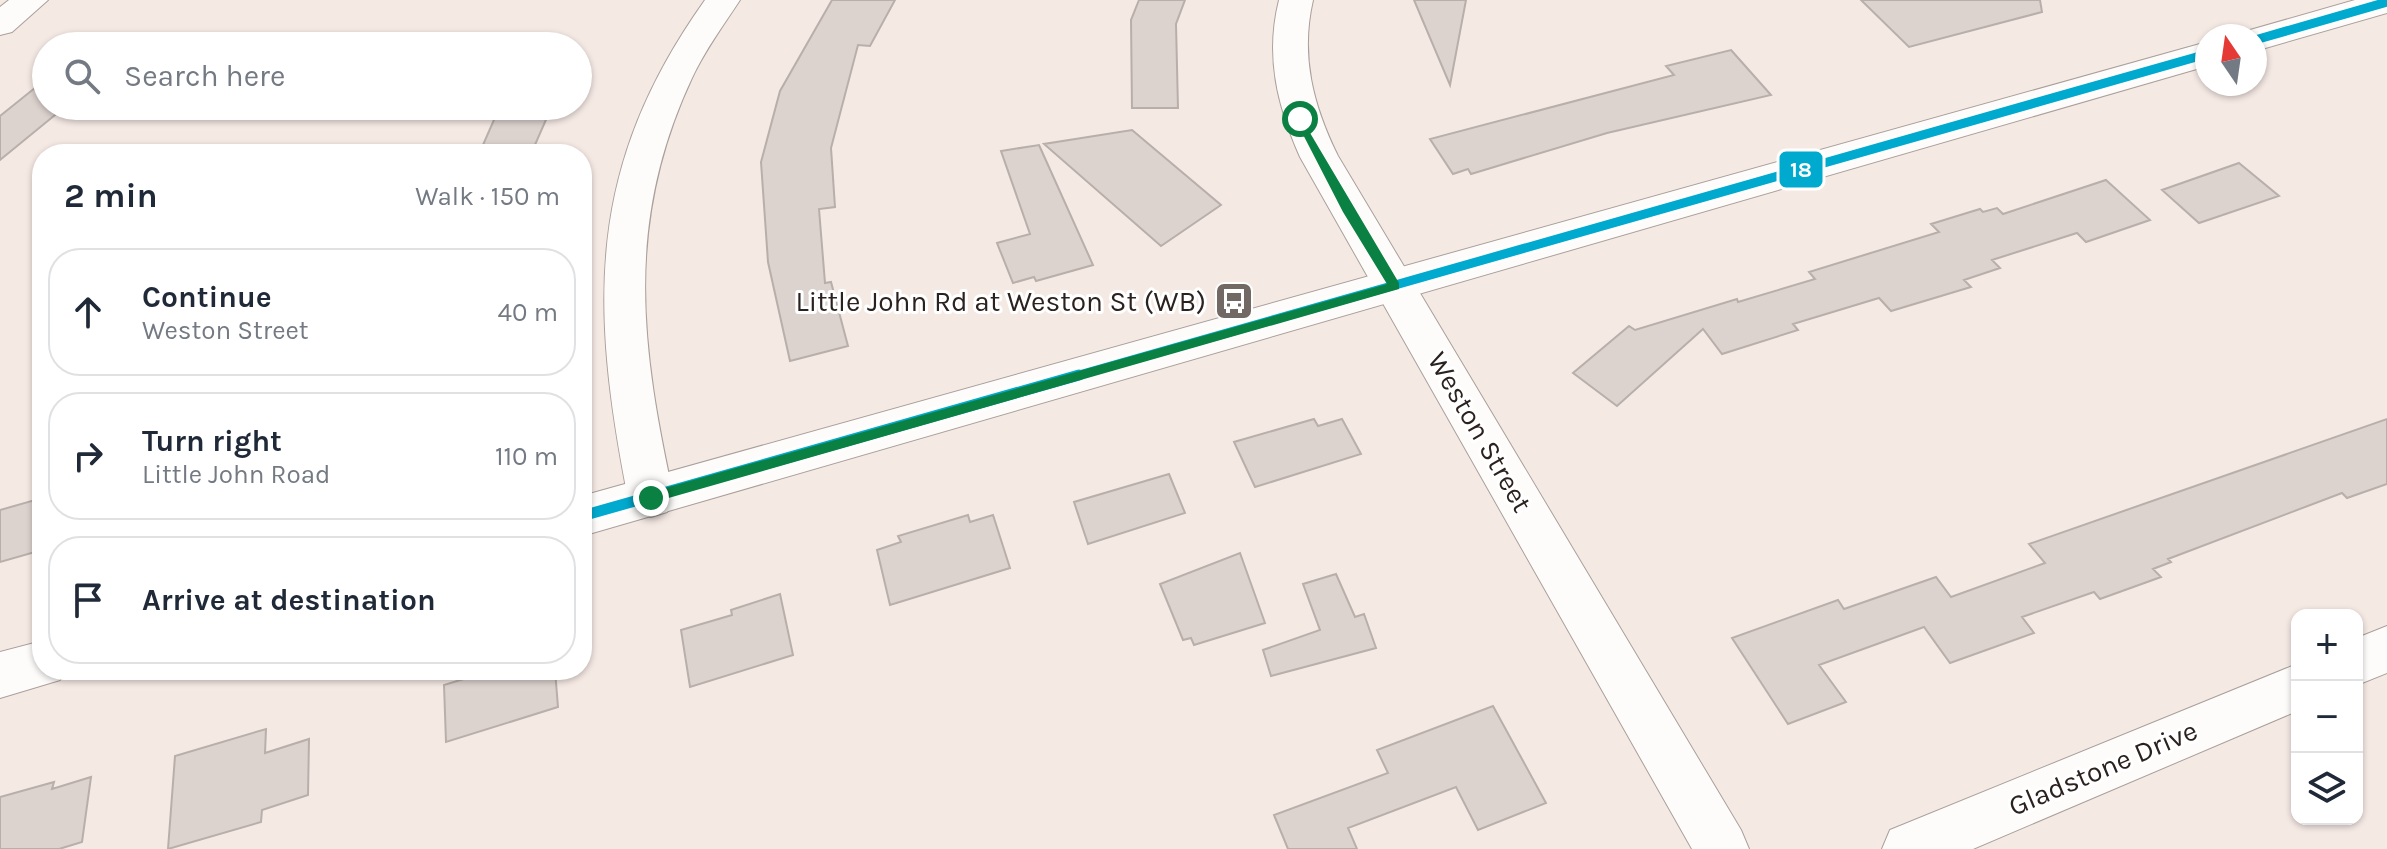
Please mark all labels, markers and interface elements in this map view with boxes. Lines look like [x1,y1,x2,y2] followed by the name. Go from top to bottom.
[2195,24,2267,96] north arrow
[32,32,592,120] search box
[60,54,104,98] icon: search
[124,58,285,94] text: Search here
[1282,101,1318,137] route start
[1778,150,1824,189] line badge: 18
[1790,157,1812,183] text: 18
[64,176,158,216] text: 2 min
[415,181,560,212] text: Walk · 150 m
[142,279,272,315] text: Continue
[1213,280,1255,322] bus stop icon: Little John Rd at Weston St (WB)
[796,285,1206,318] place label: Little John Rd at Weston St (WB)
[66,290,110,334] icon: ahead
[498,297,558,328] text: 40 m
[142,315,309,346] text: Weston Street
[1421,346,1539,518] street label: Weston Street
[142,423,282,459] text: Turn right
[66,434,110,478] icon: right
[495,441,558,472] text: 110 m
[142,459,330,490] text: Little John Road
[633,480,669,516] route end
[66,578,110,622] icon: arrive
[142,582,436,618] text: Arrive at destination
[2291,609,2363,825] map controls
[2291,609,2363,681] button: +
[2291,681,2363,753] button: −
[2004,713,2202,823] street label: Gladstone Drive
[2291,753,2363,825] button: layers

